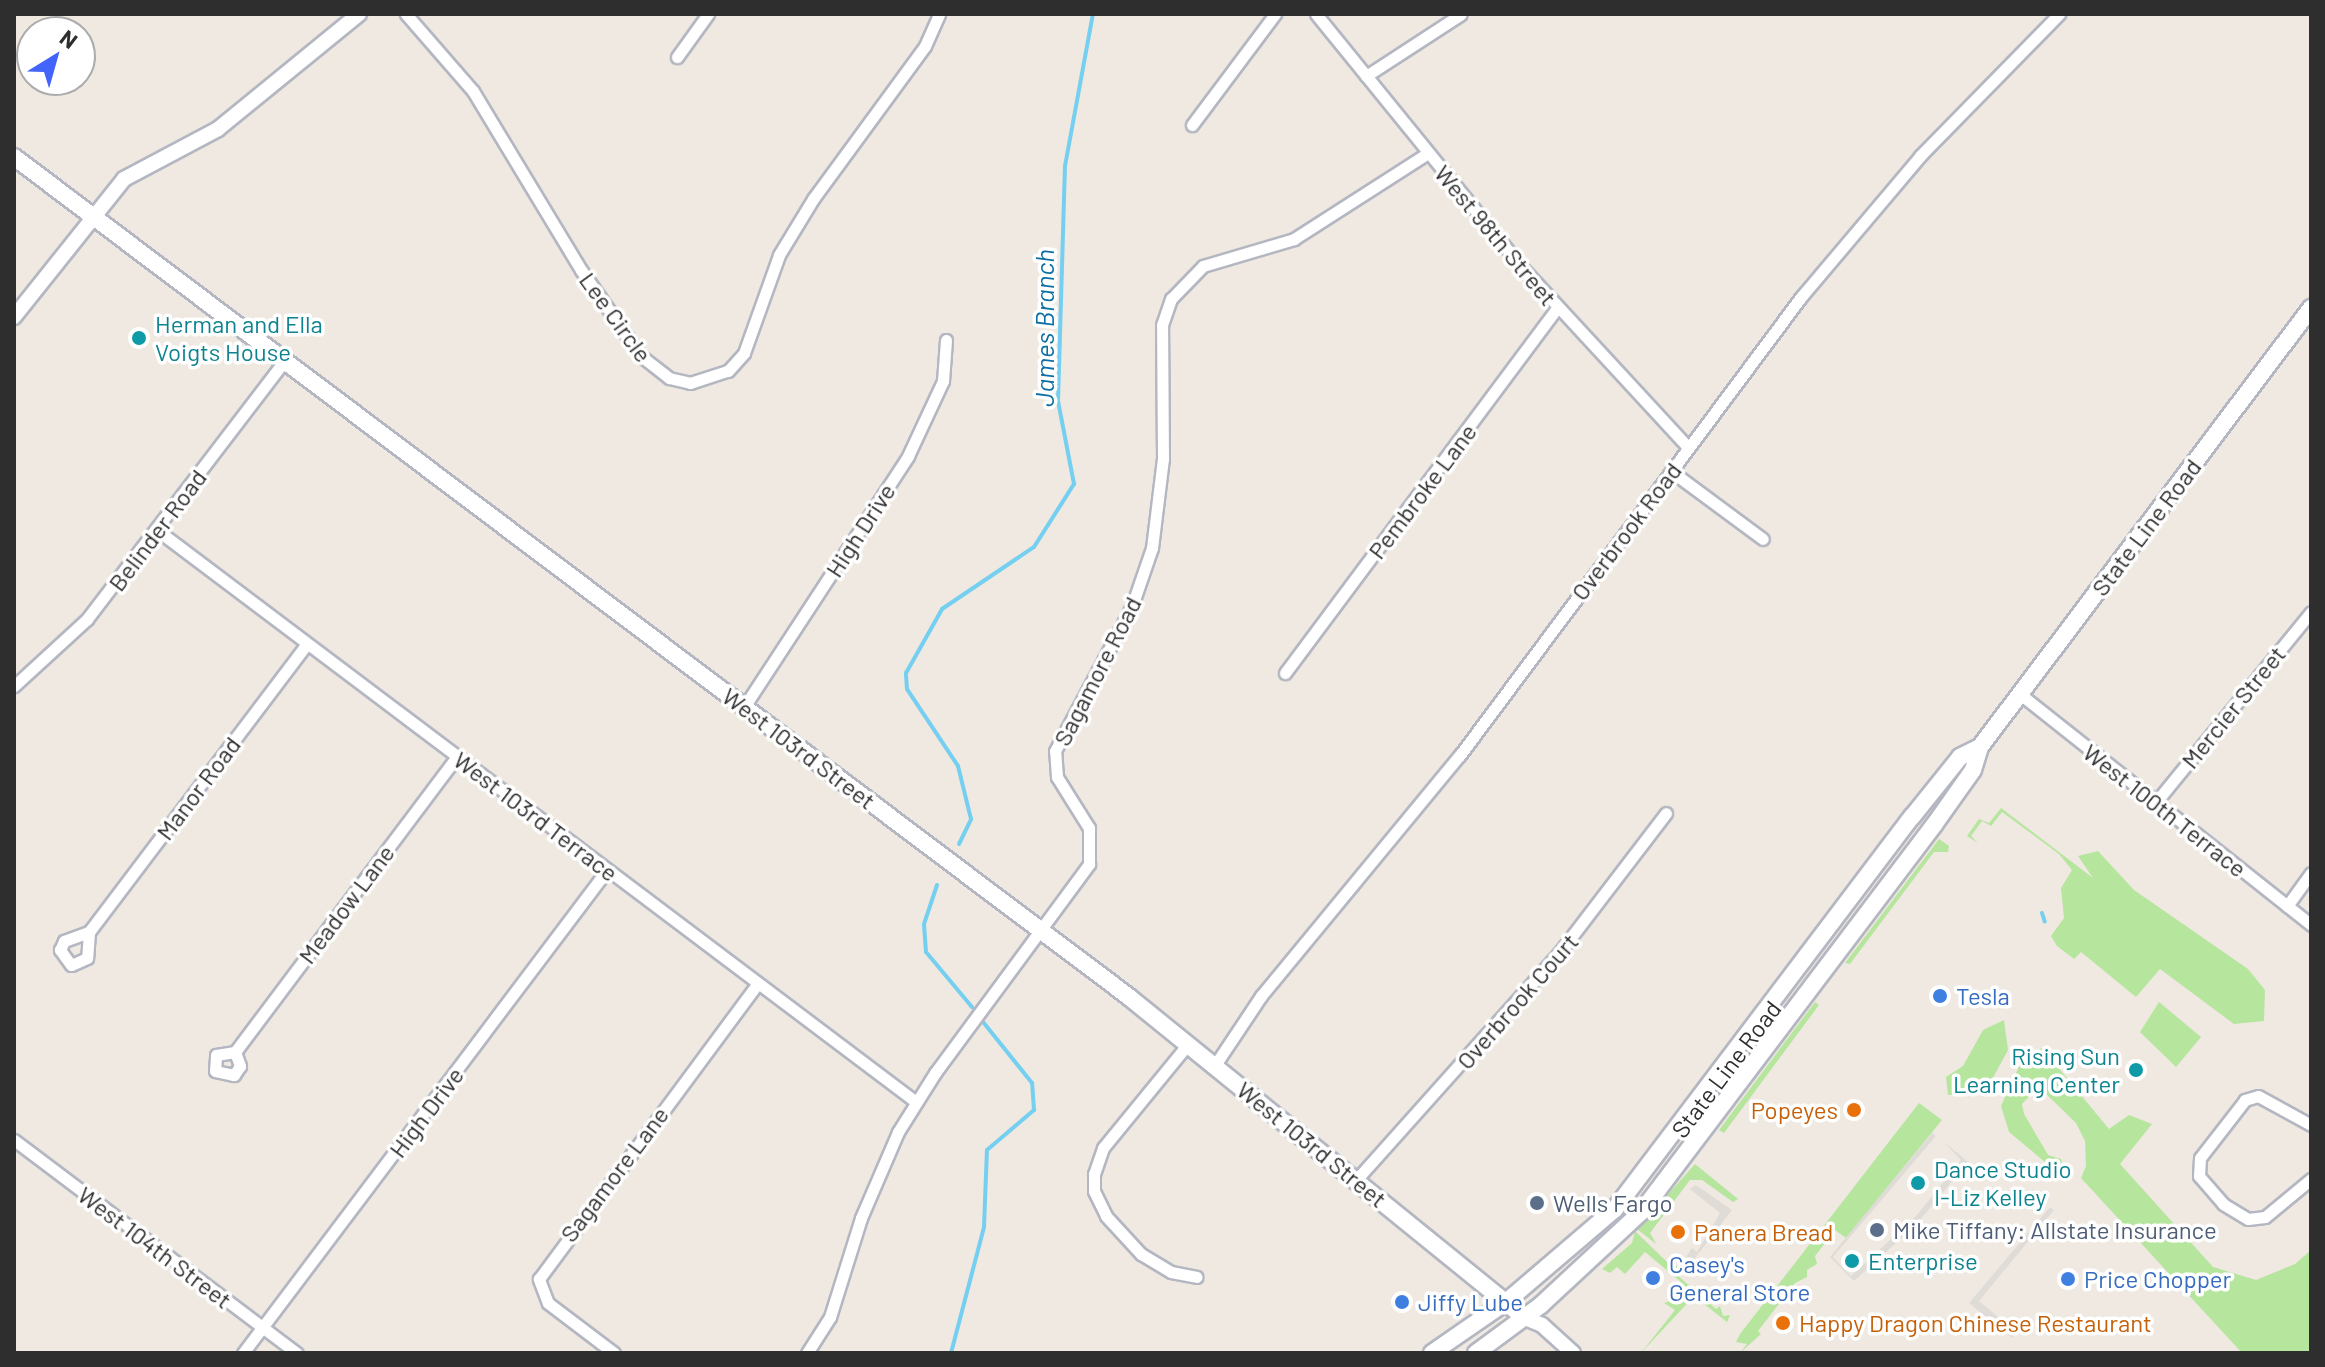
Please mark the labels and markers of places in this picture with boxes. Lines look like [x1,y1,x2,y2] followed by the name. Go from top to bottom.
[155,310,323,366] place label: Herman and Ella Voigts House
[130,329,148,347] marker: Herman and Ella Voigts House
[1956,982,2010,1010] place label: Tesla
[1931,987,1949,1005] marker: Tesla
[1953,1042,2120,1098] place label: Rising Sun Learning Center
[2127,1061,2145,1079] marker: Rising Sun Learning Center
[1751,1096,1838,1124] place label: Popeyes
[1845,1101,1863,1119] marker: Popeyes
[1934,1155,2072,1211] place label: Dance Studio I-Liz Kelley
[1909,1174,1927,1192] marker: Dance Studio I-Liz Kelley
[1553,1189,1673,1217] place label: Wells Fargo
[1528,1194,1546,1212] marker: Wells Fargo
[1893,1216,2217,1244] place label: Mike Tiffany: Allstate Insurance
[1694,1218,1833,1246] place label: Panera Bread
[1868,1221,1886,1239] marker: Mike Tiffany: Allstate Insurance
[1669,1223,1687,1241] marker: Panera Bread
[1868,1247,1978,1275] place label: Enterprise
[1669,1250,1810,1306] place label: Casey's General Store
[1843,1252,1861,1270] marker: Enterprise
[2084,1265,2231,1293] place label: Price Chopper
[1644,1269,1662,1287] marker: Casey's General Store
[2059,1270,2077,1288] marker: Price Chopper
[1418,1288,1523,1316] place label: Jiffy Lube
[1393,1293,1411,1311] marker: Jiffy Lube
[1799,1309,2152,1337] place label: Happy Dragon Chinese Restaurant
[1774,1314,1792,1332] marker: Happy Dragon Chinese Restaurant

